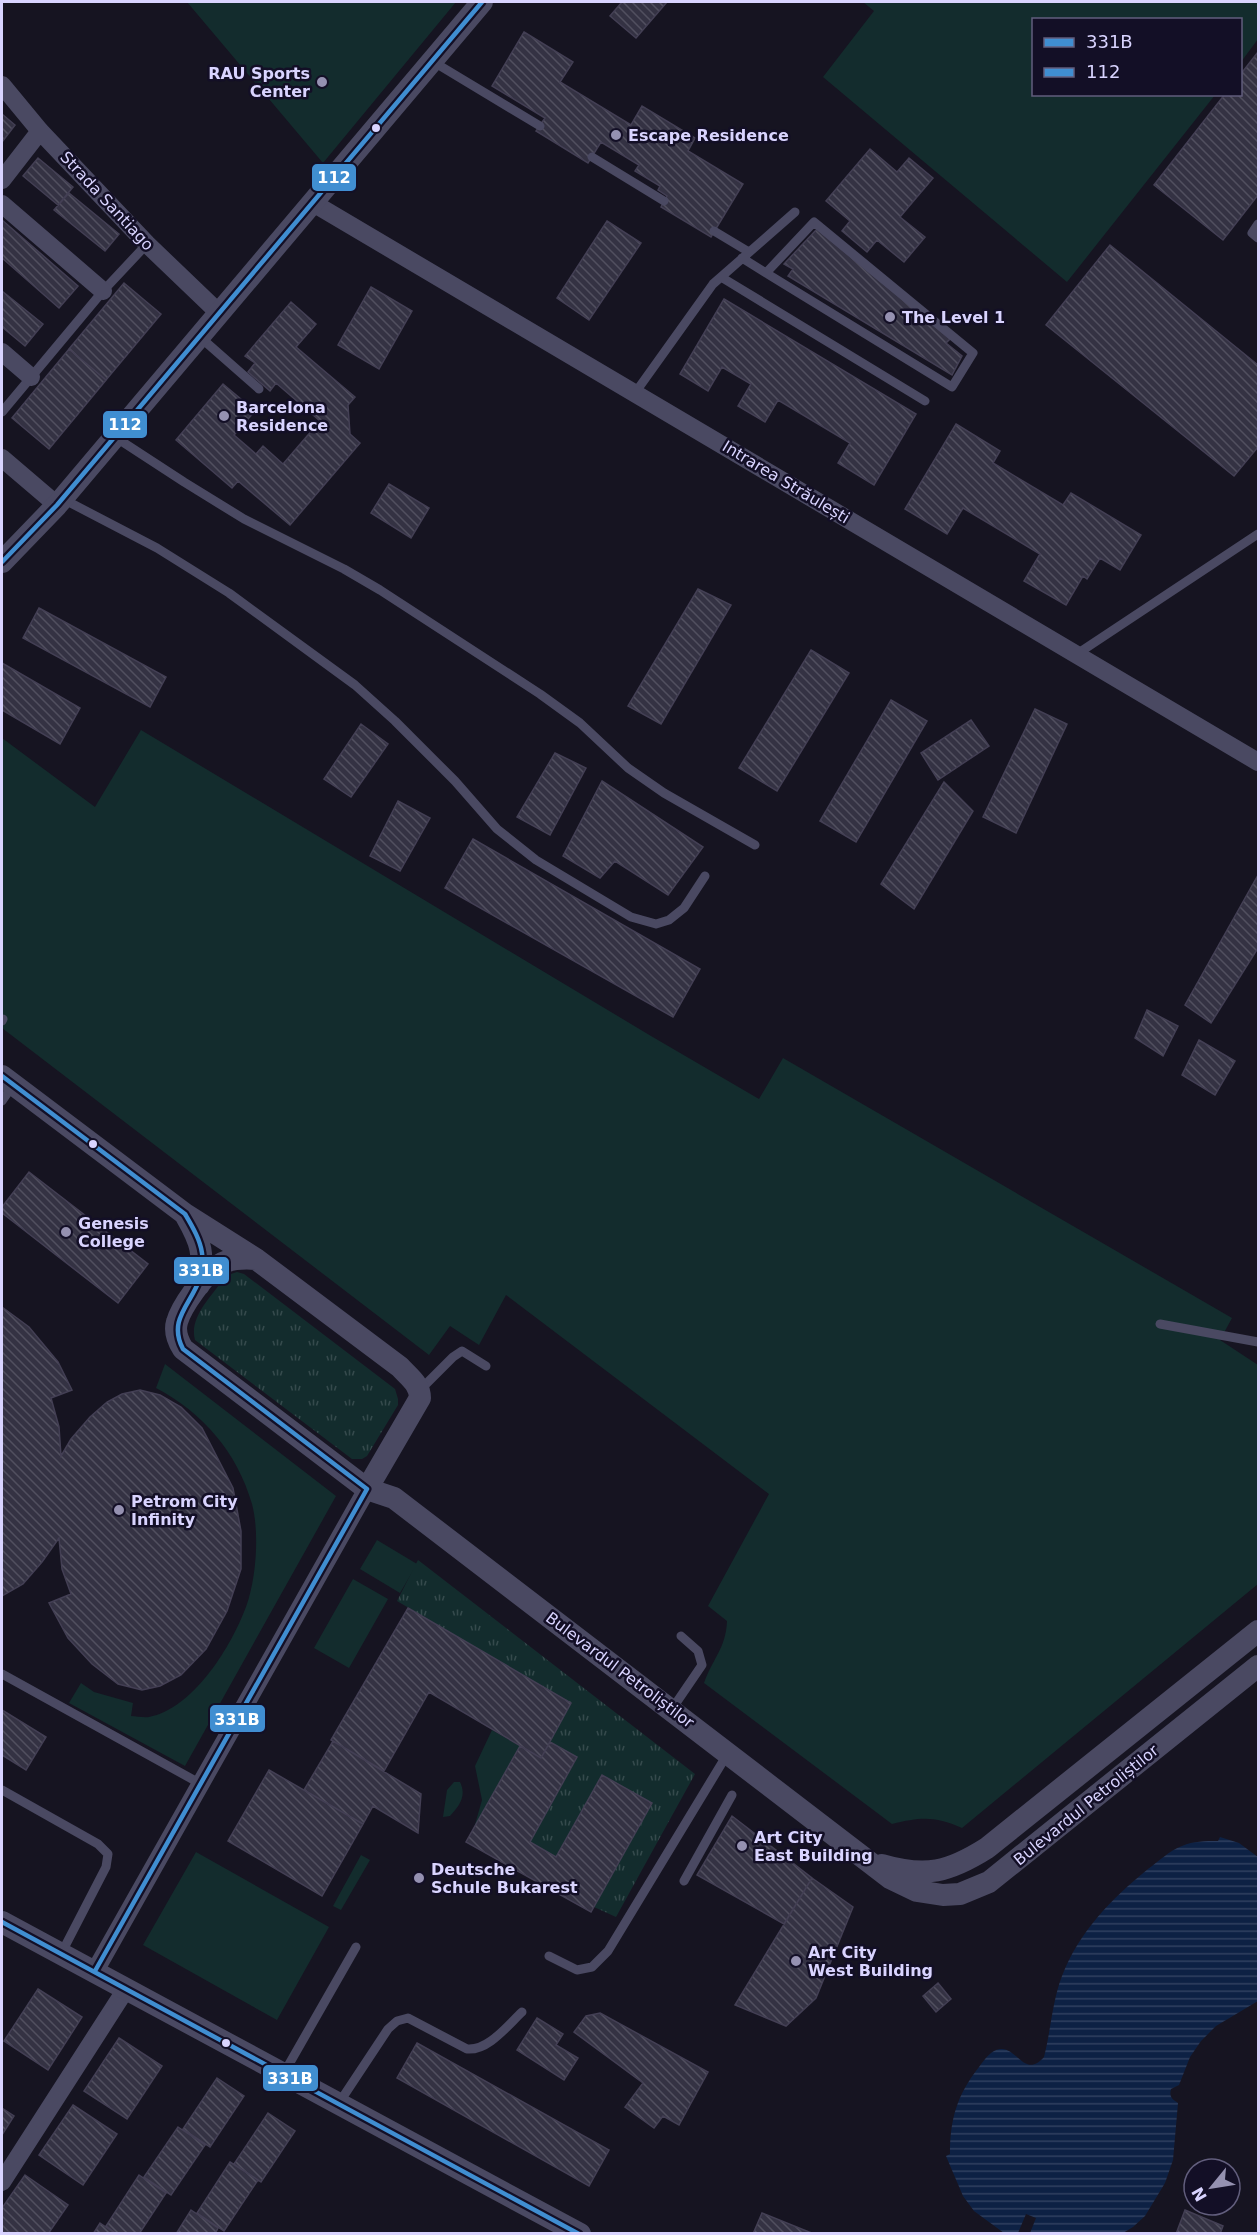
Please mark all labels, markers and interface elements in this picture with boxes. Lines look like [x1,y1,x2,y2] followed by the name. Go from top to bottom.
[1032,18,1242,96] legend
[1086,31,1133,52] text: 331B
[1086,61,1120,82] text: 112
[208,64,310,101] place label: RAU Sports Center
[315,75,329,89] marker: RAU Sports Center
[370,122,382,134] unlabelled marker
[628,126,789,145] place label: Escape Residence
[609,128,623,142] marker: Escape Residence
[56,148,158,254] street label: Strada Santiago
[311,163,357,192] line badge: 112
[317,168,351,187] text: 112
[902,308,1005,327] place label: The Level 1
[883,310,897,324] marker: The Level 1
[236,398,328,435] place label: Barcelona Residence
[217,409,231,423] marker: Barcelona Residence
[102,410,148,439] line badge: 112
[108,415,142,434] text: 112
[719,437,853,527] street label: Intrarea Străulești
[87,1138,99,1150] unlabelled marker
[78,1214,149,1251] place label: Genesis College
[59,1225,73,1239] marker: Genesis College
[173,1256,230,1285] line badge: 331B
[178,1261,224,1280] text: 331B
[131,1492,238,1529] place label: Petrom City Infinity
[112,1503,126,1517] marker: Petrom City Infinity
[542,1608,698,1732] street label: Bulevardul Petroliștilor
[209,1704,266,1733] line badge: 331B
[214,1710,260,1729] text: 331B
[1010,1740,1163,1869] street label: Bulevardul Petroliștilor
[754,1828,873,1865] place label: Art City East Building
[735,1839,749,1853] marker: Art City East Building
[431,1860,578,1897] place label: Deutsche Schule Bukarest
[412,1871,426,1885] marker: Deutsche Schule Bukarest
[808,1943,933,1980] place label: Art City West Building
[789,1954,803,1968] marker: Art City West Building
[220,2037,232,2049] unlabelled marker
[262,2064,319,2092] line badge: 331B
[267,2069,313,2088] text: 331B
[1182,2157,1242,2217] north arrow
[1188,2184,1211,2205] text: N

